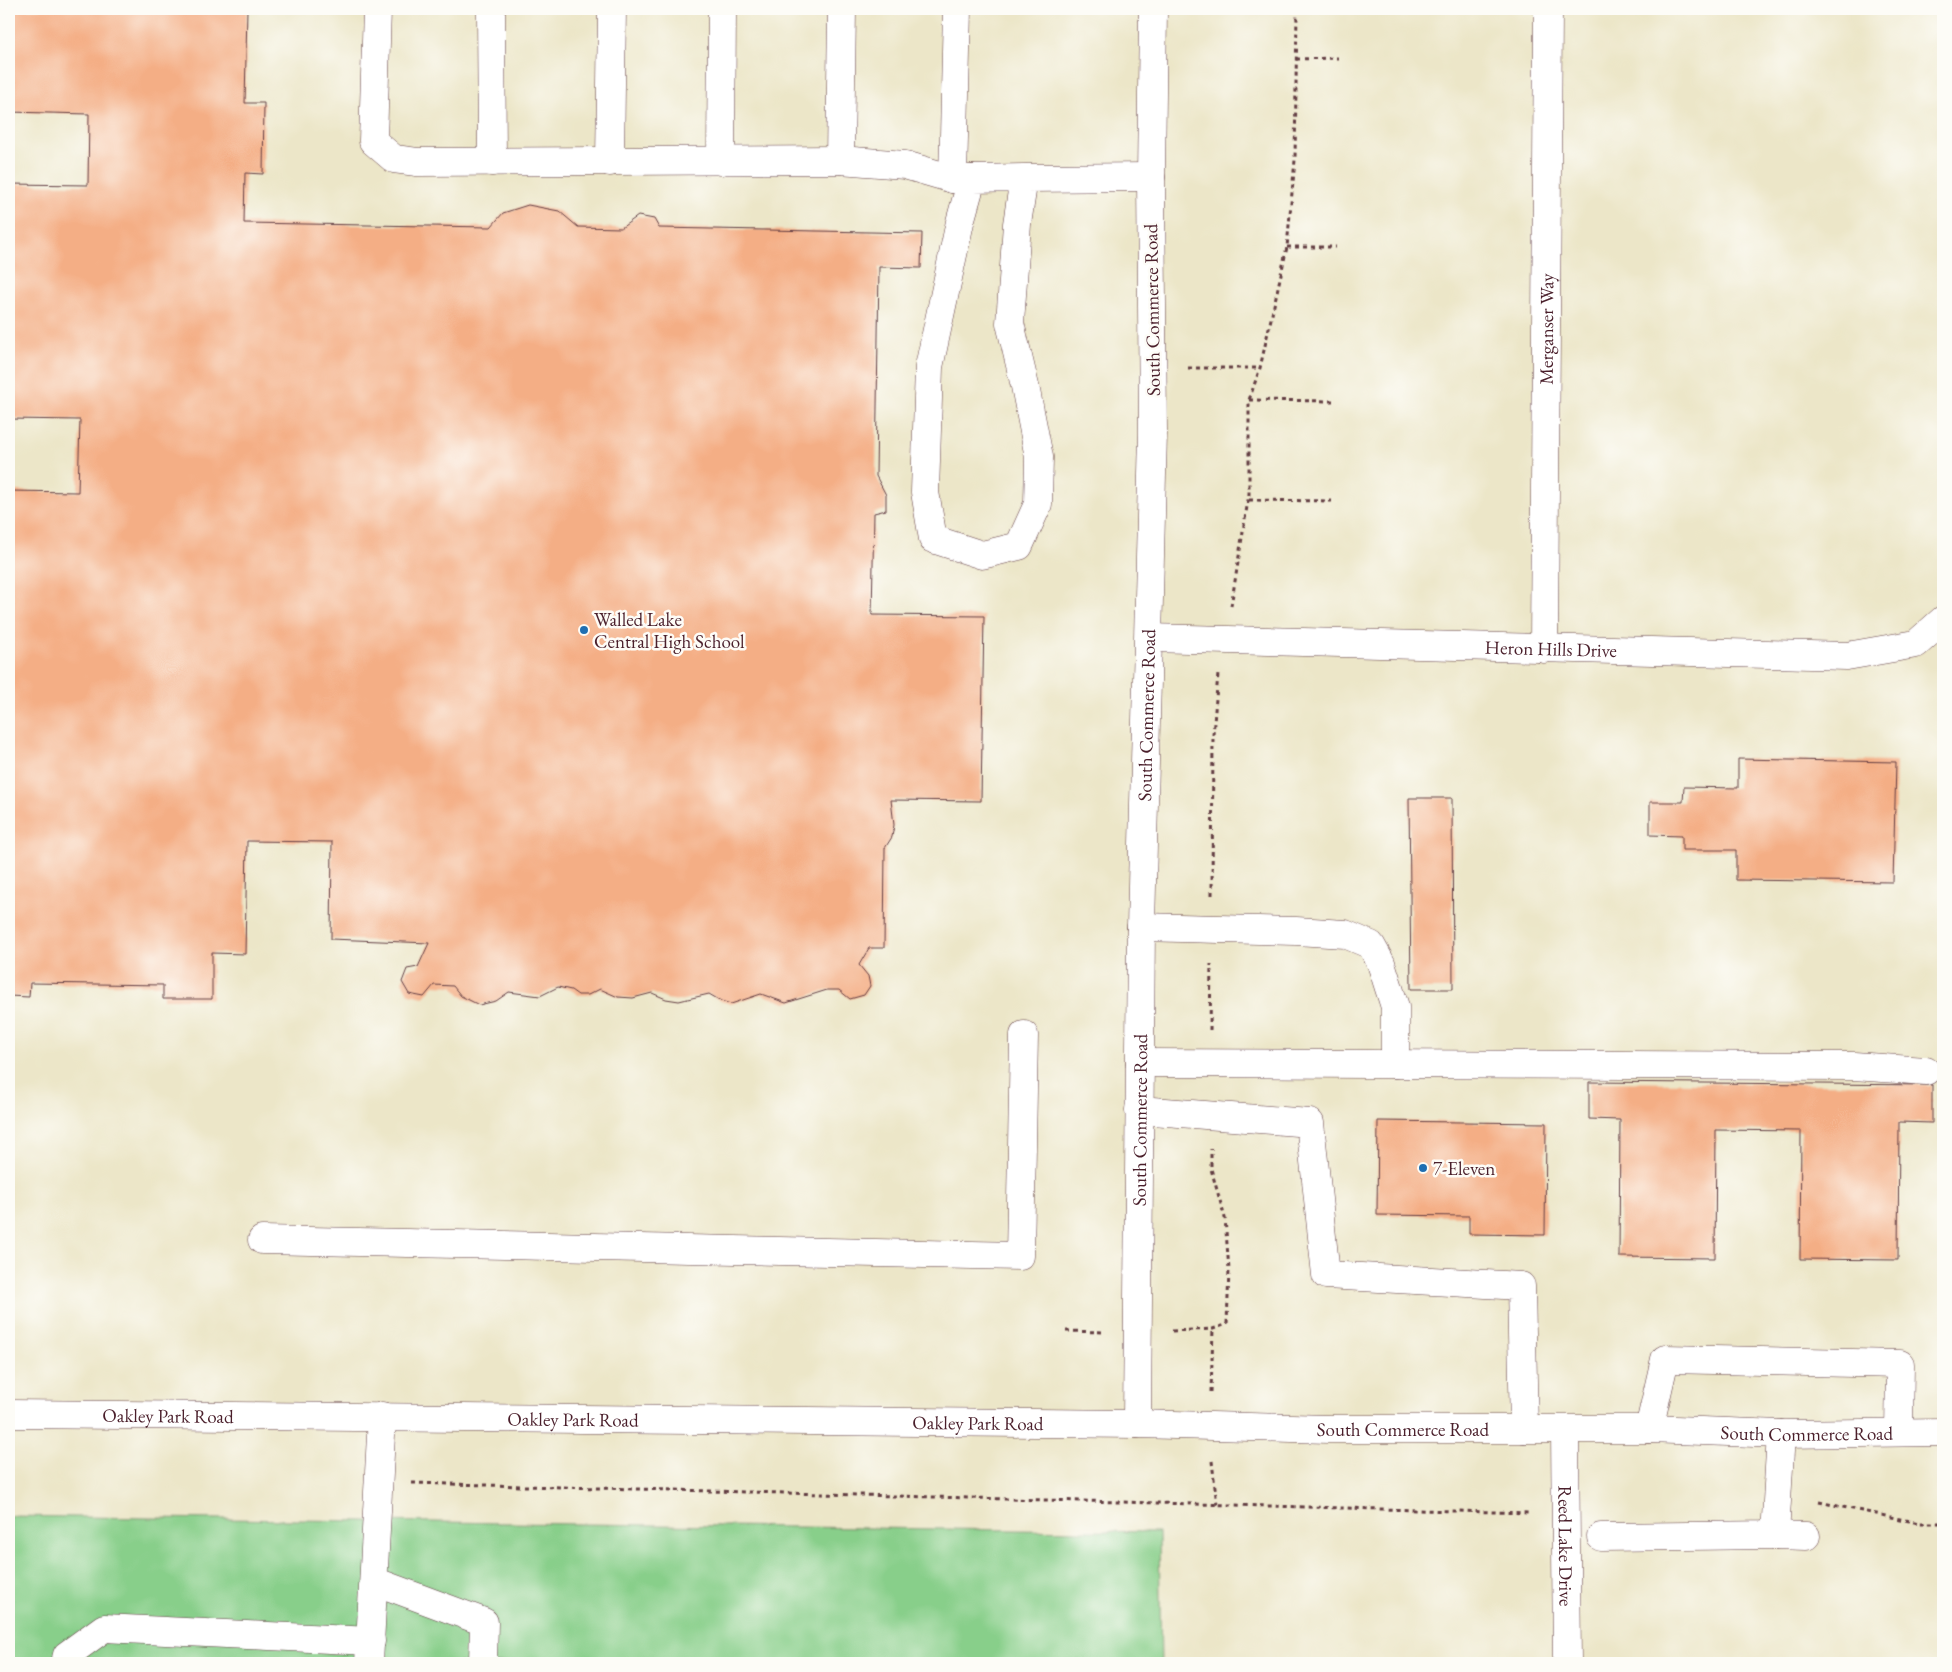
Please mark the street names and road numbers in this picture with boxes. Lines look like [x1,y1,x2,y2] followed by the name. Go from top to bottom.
[1138,223,1166,396] street label: South Commerce Road
[1533,273,1559,385] street label: Merganser Way
[1132,628,1161,802] street label: South Commerce Road
[1484,634,1617,663] street label: Heron Hills Drive
[1126,1033,1153,1206] street label: South Commerce Road
[102,1402,234,1428] street label: Oakley Park Road
[507,1406,639,1432] street label: Oakley Park Road
[912,1410,1044,1436] street label: Oakley Park Road
[1316,1416,1490,1442] street label: South Commerce Road
[1720,1419,1894,1447] street label: South Commerce Road
[1553,1485,1579,1607] street label: Reed Lake Drive

